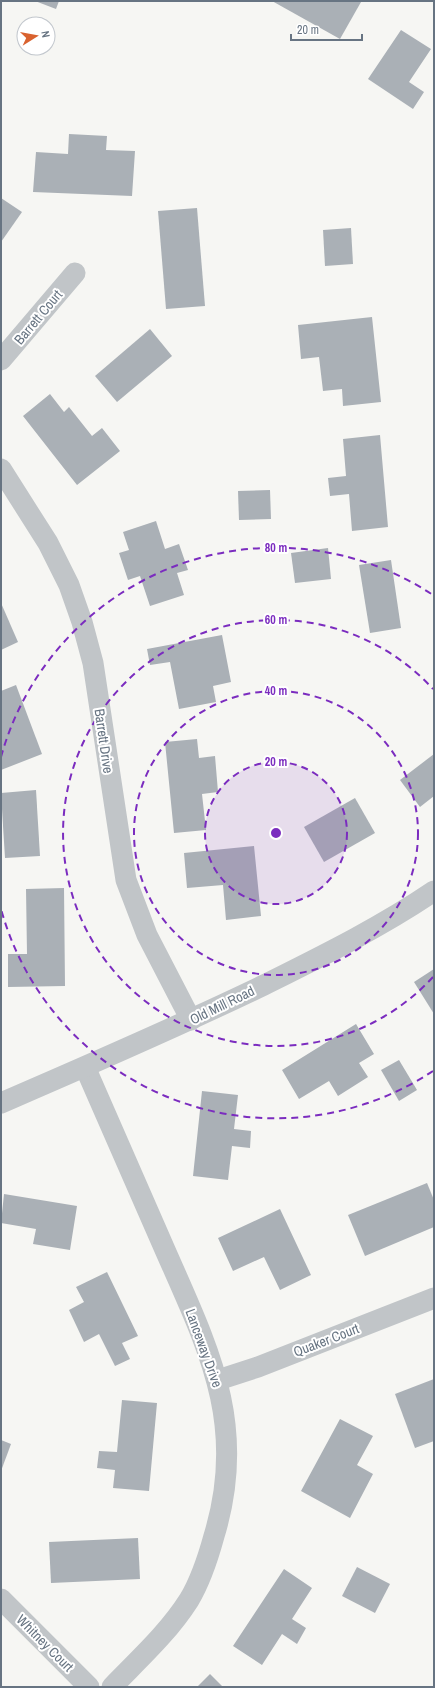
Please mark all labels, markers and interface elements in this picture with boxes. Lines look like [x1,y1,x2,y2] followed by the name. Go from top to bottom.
[16,16,56,56] north arrow
[291,16,362,42] scale bar
[297,22,319,38] text: 20 m
[38,30,53,39] text: N
[10,286,66,348] street label: Barrett Court
[265,540,287,556] text: 80 m
[265,612,287,628] text: 60 m
[265,683,287,699] text: 40 m
[91,708,117,774] street label: Barrett Drive
[265,754,287,770] text: 20 m
[269,826,283,840] centre of rings
[187,982,257,1028] street label: Old Mill Road
[181,1306,227,1390] street label: Lanceway Drive
[291,1319,361,1361] street label: Quaker Court
[13,1611,77,1675] street label: Whitney Court

